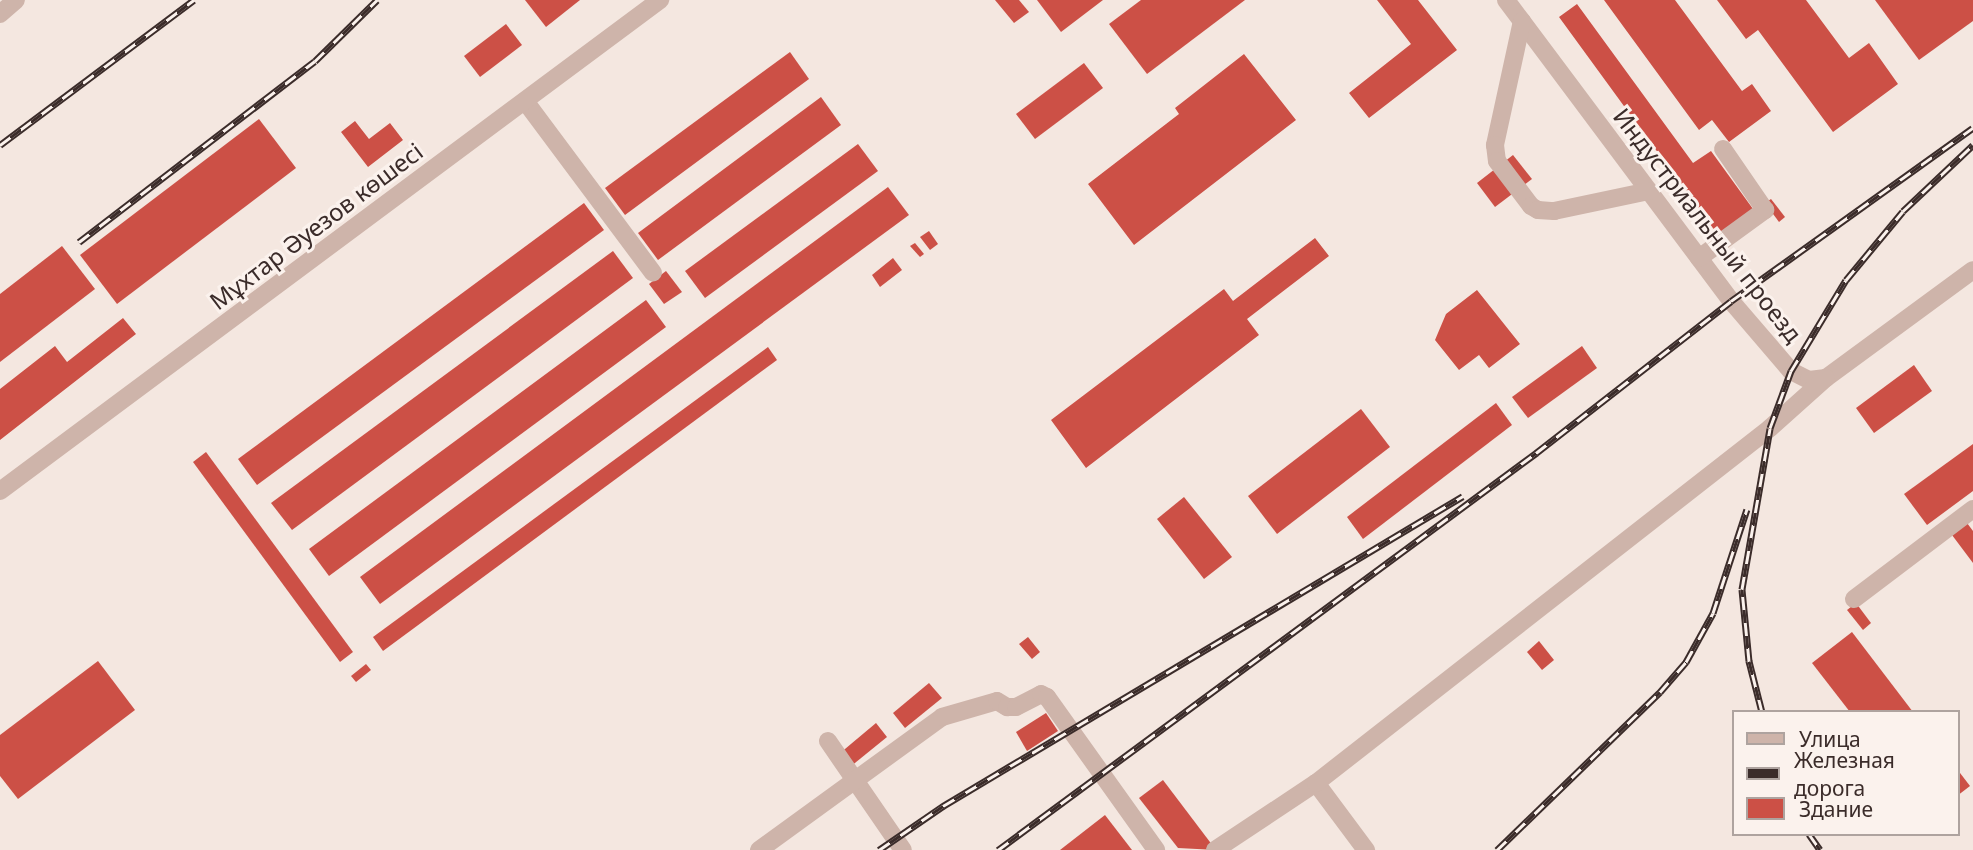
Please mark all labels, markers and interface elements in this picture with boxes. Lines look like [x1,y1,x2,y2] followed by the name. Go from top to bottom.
[1608,102,1808,348] street label: Индустриальный проезд
[204,136,428,316] street label: Мұхтар Әуезов көшесі
[1731,710,1959,836] legend
[1799,725,1861,753] text: Улица
[1794,746,1895,802] text: Железная дорога
[1799,795,1873,823] text: Здание

